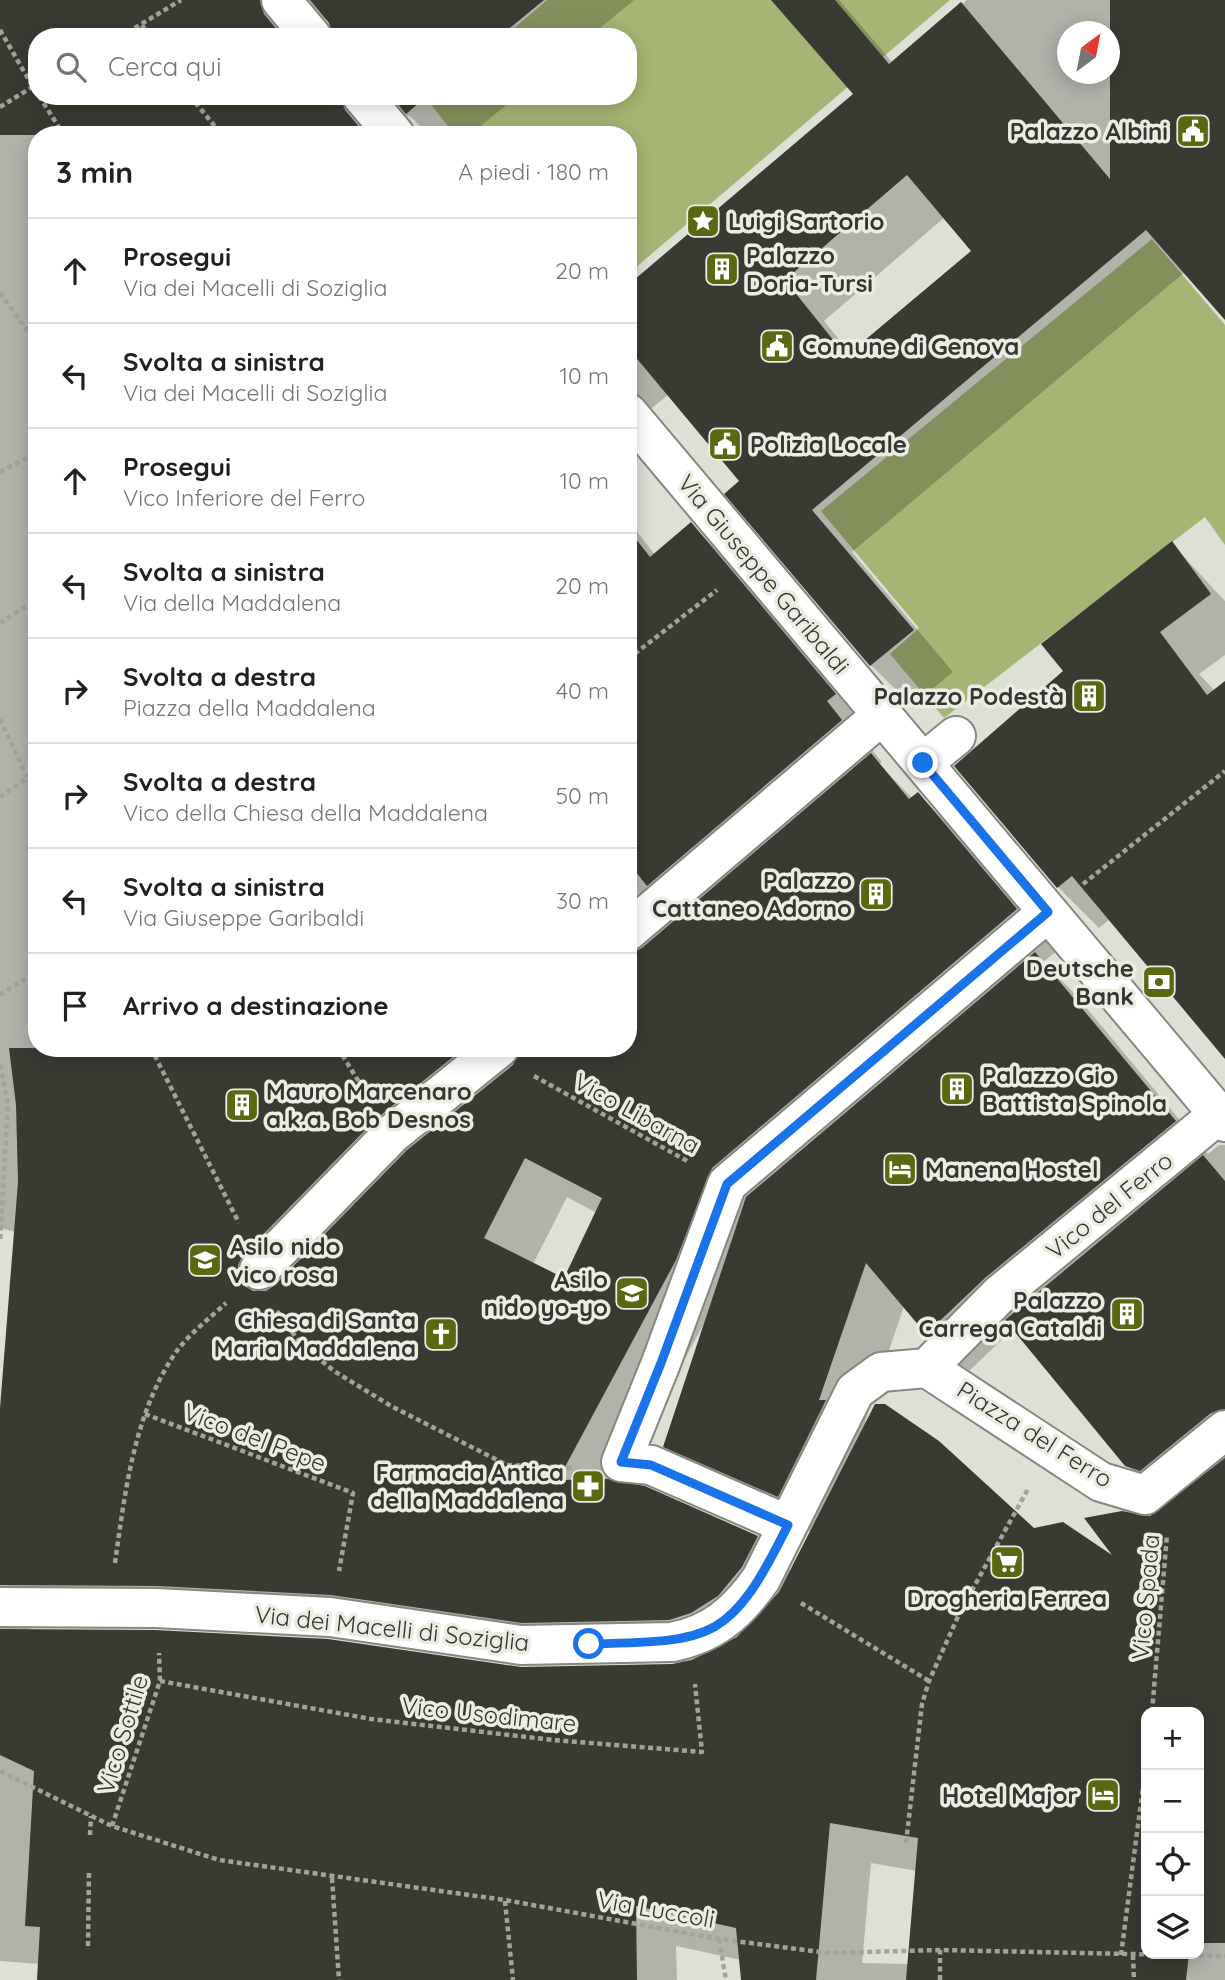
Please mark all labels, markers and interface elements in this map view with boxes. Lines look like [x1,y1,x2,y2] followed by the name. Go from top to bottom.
[1057,21,1120,84] north arrow
[28,28,637,105] search box
[52,48,90,86] icon: search
[108,50,222,83] text: Cerca qui
[1174,112,1212,150] public building icon: Palazzo Albini
[1010,116,1168,146] place label: Palazzo Albini
[56,153,133,191] text: 3 min
[458,157,609,186] text: A piedi · 180 m
[684,202,722,240] place icon: Luigi Sartorio
[728,206,885,236] place label: Luigi Sartorio
[123,240,231,273] text: Prosegui
[746,240,873,298] place label: Palazzo Doria-Tursi
[703,250,741,288] building icon: Palazzo Doria-Tursi
[56,252,94,290] icon: ahead
[555,256,609,285] text: 20 m
[123,273,387,302] text: Via dei Macelli di Soziglia
[758,327,796,365] public building icon: Comune di Genova
[802,331,1019,361] place label: Comune di Genova
[123,345,325,378] text: Svolta a sinistra
[56,357,94,395] icon: left
[560,361,609,390] text: 10 m
[123,378,387,407] text: Via dei Macelli di Soziglia
[706,425,744,463] public building icon: Polizia Locale
[750,429,907,459] place label: Polizia Locale
[123,450,231,483] text: Prosegui
[56,462,94,500] icon: ahead
[560,466,609,495] text: 10 m
[672,468,856,680] street label: Via Giuseppe Garibaldi
[123,483,365,512] text: Vico Inferiore del Ferro
[123,555,325,588] text: Svolta a sinistra
[56,567,94,605] icon: left
[555,571,609,600] text: 20 m
[123,588,341,617] text: Via della Maddalena
[123,660,316,693] text: Svolta a destra
[56,672,94,710] icon: right
[556,676,609,705] text: 40 m
[1070,677,1108,715] building icon: Palazzo Podestà
[873,681,1064,711] place label: Palazzo Podestà
[123,693,376,722] text: Piazza della Maddalena
[907,747,938,778] route end
[123,765,316,798] text: Svolta a destra
[56,777,94,815] icon: right
[556,781,609,810] text: 50 m
[123,798,488,827] text: Vico della Chiesa della Maddalena
[652,865,852,923] place label: Palazzo Cattaneo Adorno
[123,870,325,903] text: Svolta a sinistra
[857,875,895,913] building icon: Palazzo Cattaneo Adorno
[56,882,94,920] icon: left
[556,886,609,915] text: 30 m
[123,903,364,932] text: Via Giuseppe Garibaldi
[1026,953,1134,1011] place label: Deutsche Bank
[1140,963,1178,1001] bank icon: Deutsche Bank
[56,987,94,1025] icon: arrive
[123,989,389,1022] text: Arrivo a destinazione
[982,1060,1167,1118] place label: Palazzo Gio Battista Spinola
[569,1066,705,1160] street label: Vico Libarna
[938,1070,976,1108] building icon: Palazzo Gio Battista Spinola
[266,1076,472,1134] place label: Mauro Marcenaro a.k.a. Bob Desnos
[223,1086,261,1124] building icon: Mauro Marcenaro a.k.a. Bob Desnos
[1040,1145,1178,1265] street label: Vico del Ferro
[881,1150,919,1188] hotel icon: Manena Hostel
[925,1154,1098,1184] place label: Manena Hostel
[230,1231,341,1289] place label: Asilo nido vico rosa
[186,1241,224,1279] school or university icon: Asilo nido vico rosa
[484,1264,608,1322] place label: Asilo nido yo-yo
[613,1274,651,1312] school or university icon: Asilo nido yo-yo
[919,1285,1102,1343] place label: Palazzo Carrega Cataldi
[1108,1295,1146,1333] building icon: Palazzo Carrega Cataldi
[214,1305,416,1363] place label: Chiesa di Santa Maria Maddalena
[422,1315,460,1353] church icon: Chiesa di Santa Maria Maddalena
[952,1374,1118,1494] street label: Piazza del Ferro
[179,1396,331,1478] street label: Vico del Pepe
[370,1457,564,1515] place label: Farmacia Antica della Maddalena
[569,1467,607,1505] pharmacy icon: Farmacia Antica della Maddalena
[1125,1533,1165,1661] street label: Vico Spada
[988,1543,1026,1581] supermarket icon: Drogheria Ferrea
[907,1583,1107,1613] place label: Drogheria Ferrea
[253,1599,531,1657] street label: Via dei Macelli di Soziglia
[573,1628,604,1659] route start
[90,1671,154,1797] street label: Vico Sottile
[400,1690,578,1738] street label: Vico Usodimare
[1141,1707,1204,1959] map controls
[1141,1707,1204,1770] button: +
[1141,1770,1204,1833] button: −
[1084,1776,1122,1814] hotel icon: Hotel Major
[942,1780,1078,1810] place label: Hotel Major
[1141,1833,1204,1896] button: locate
[595,1884,717,1934] street label: Via Luccoli
[1141,1896,1204,1959] button: layers

